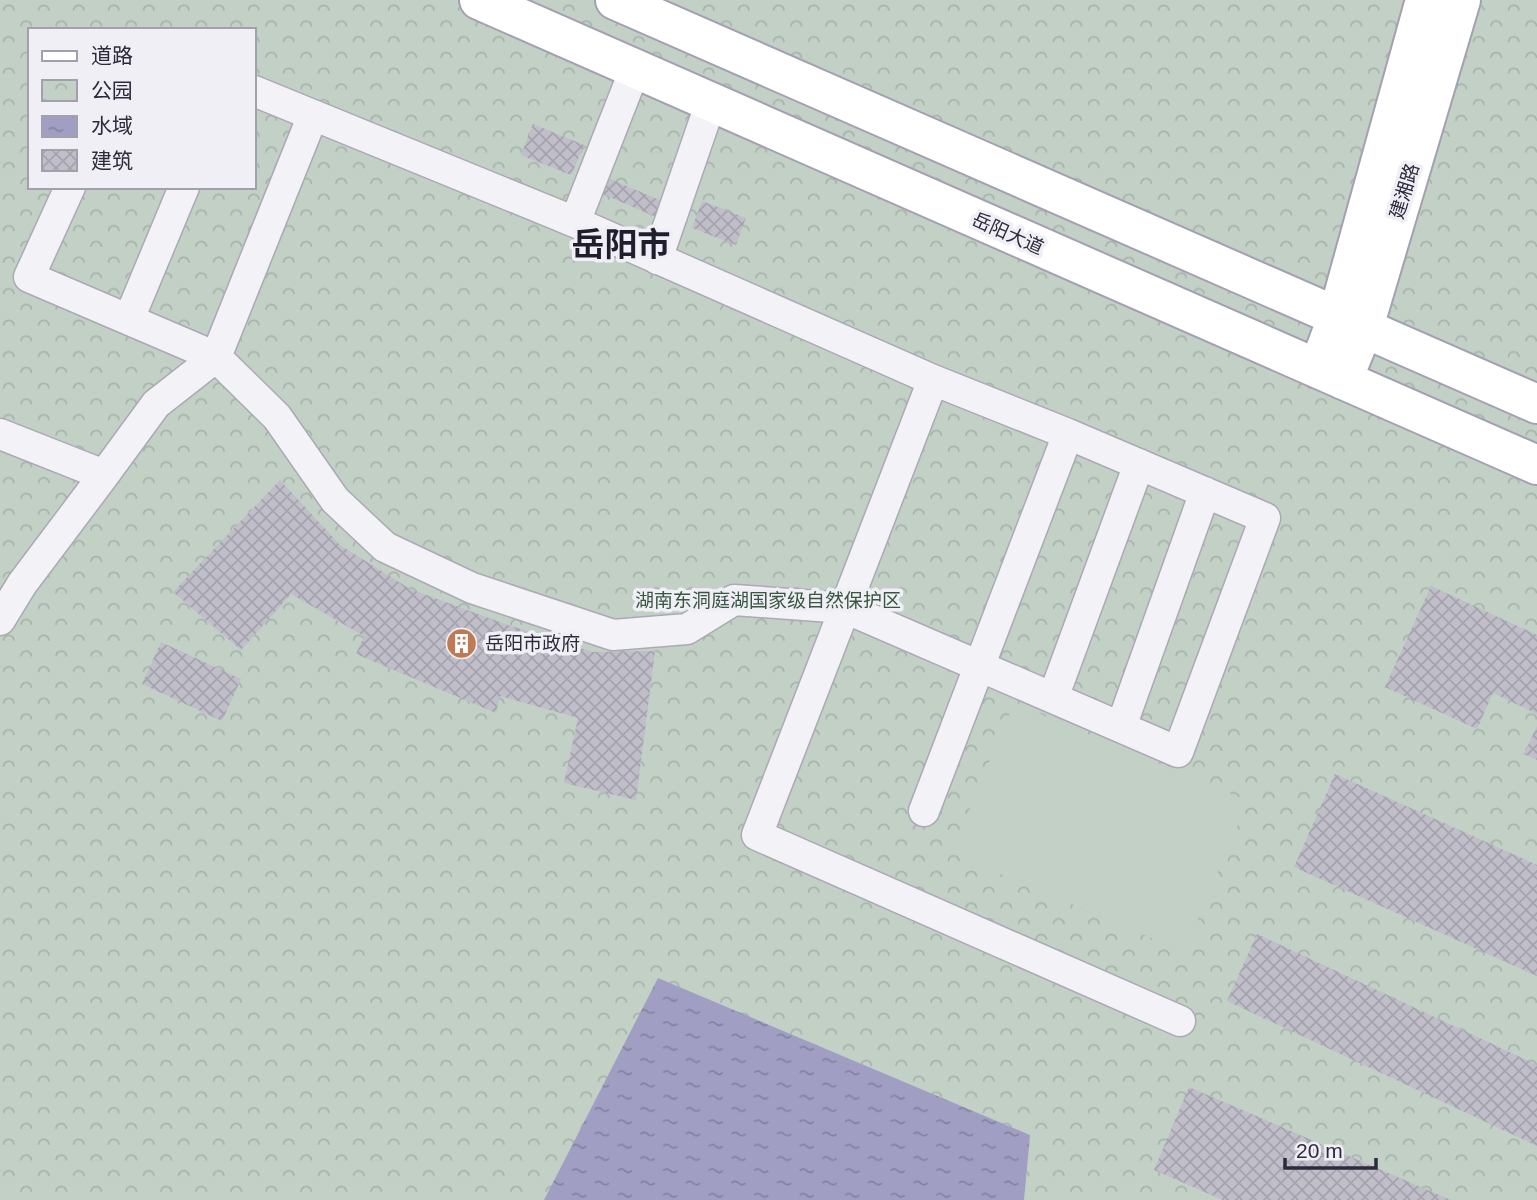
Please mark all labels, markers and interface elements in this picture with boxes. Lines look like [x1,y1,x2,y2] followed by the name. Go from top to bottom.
[28,28,256,189] legend
[91,44,133,67] text: 道路
[91,79,133,102] text: 公园
[91,114,133,137] text: 水域
[91,149,133,172] text: 建筑
[1386,161,1423,221] street label: 建湘路
[969,208,1047,259] street label: 岳阳大道
[572,226,671,263] district label: 岳阳市
[635,590,901,611] park label: 湖南东洞庭湖国家级自然保护区
[445,626,479,660] building icon: 岳阳市政府
[485,633,580,654] place label: 岳阳市政府
[1285,1126,1376,1170] scale bar
[1296,1139,1343,1162] text: 20 m

